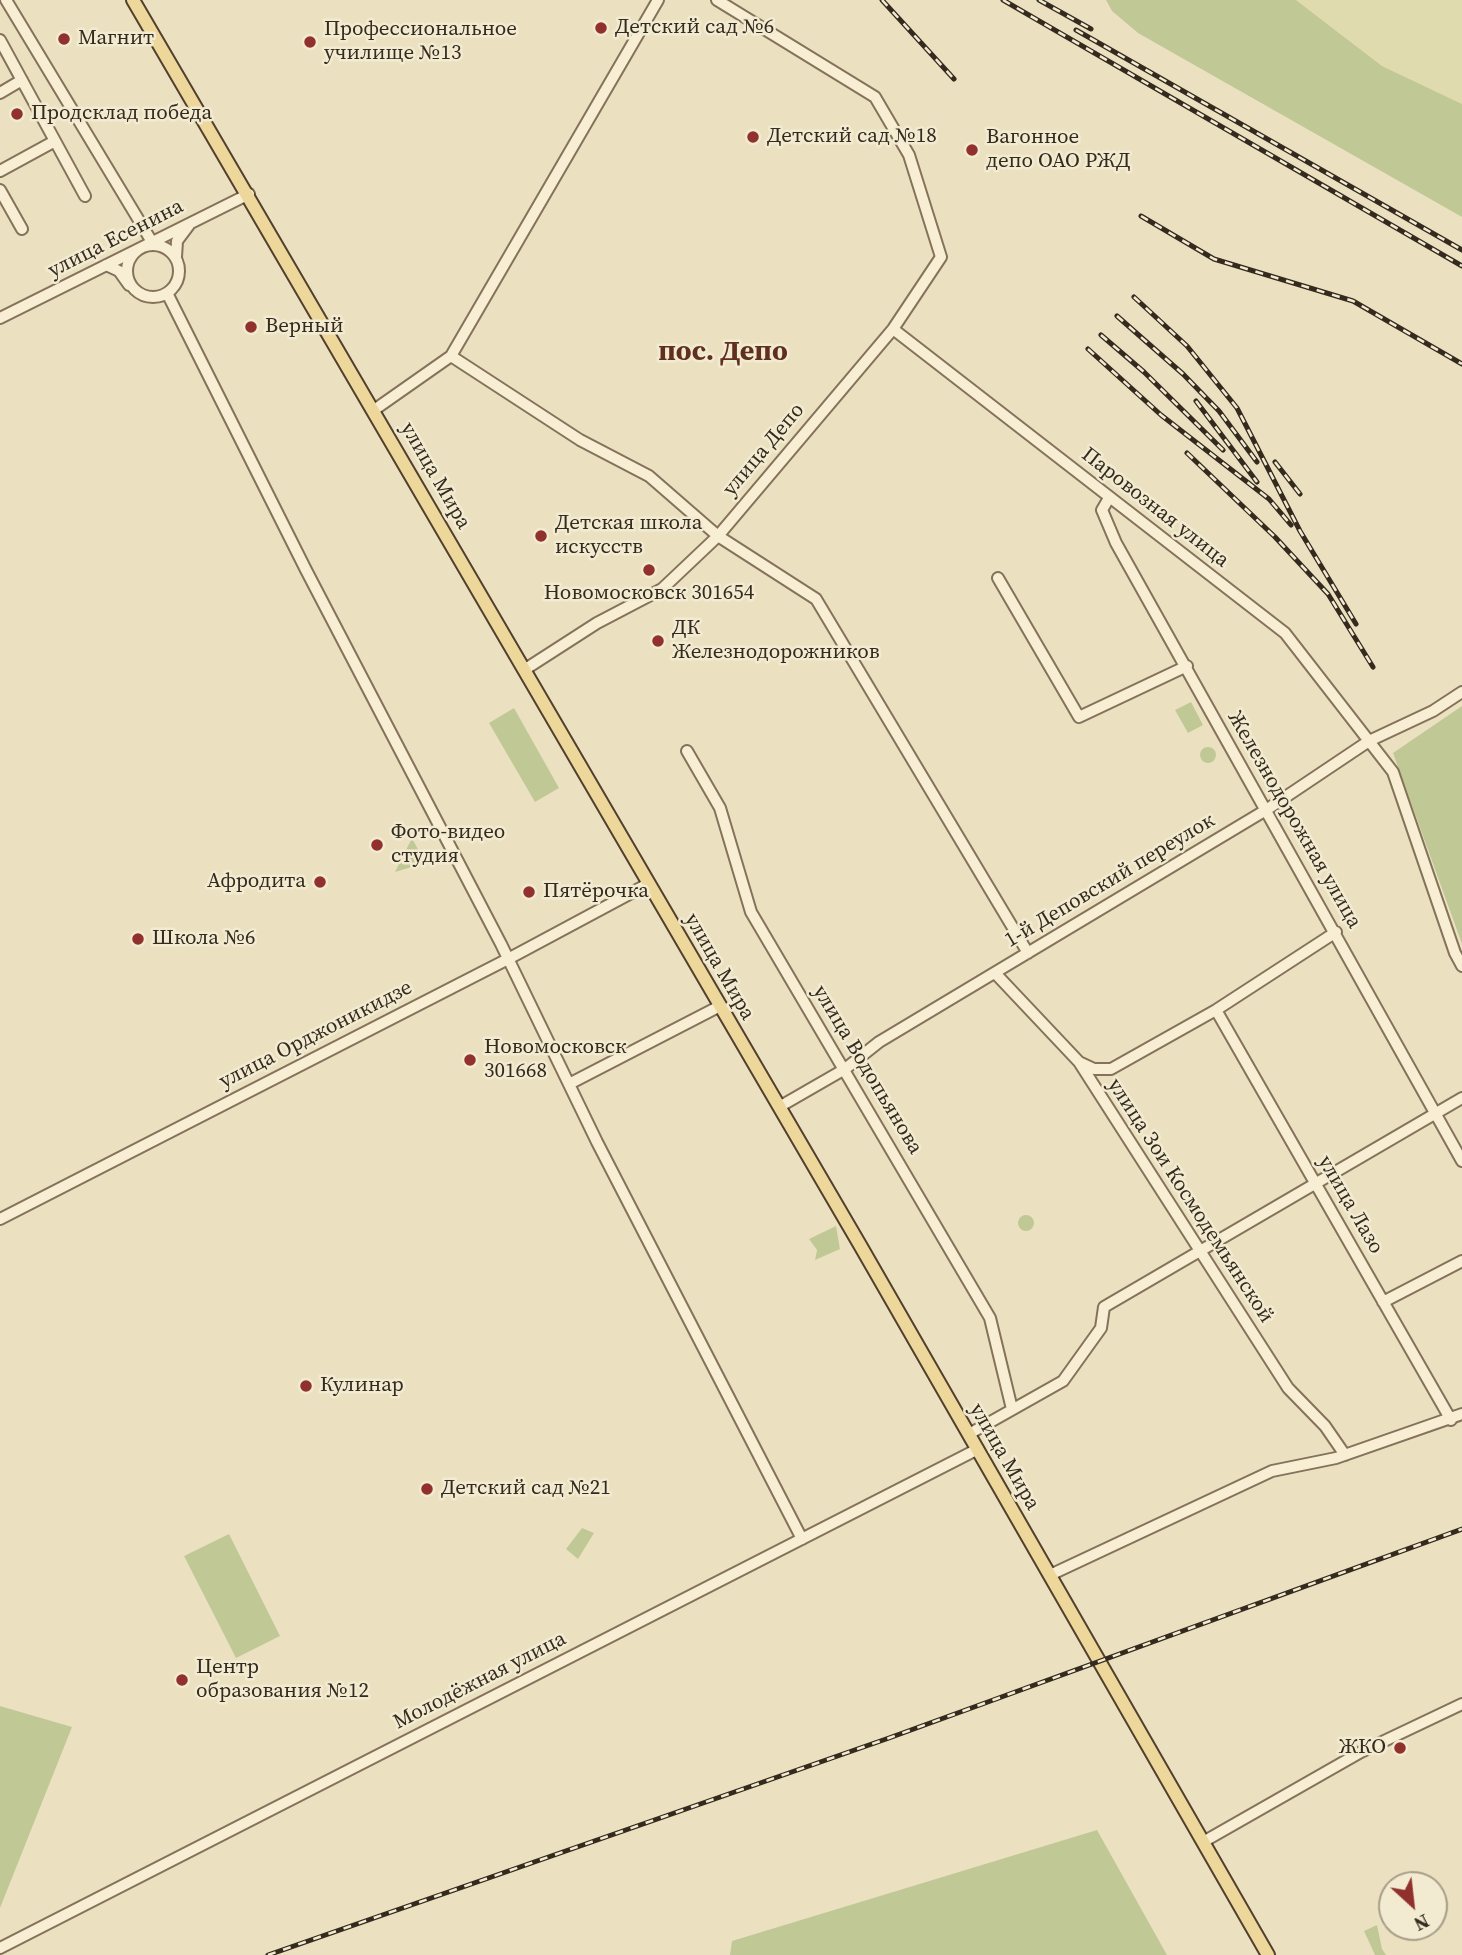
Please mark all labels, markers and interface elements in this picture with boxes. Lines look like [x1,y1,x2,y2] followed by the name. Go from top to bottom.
[615,15,774,41] place label: Детский сад №6
[324,17,517,67] place label: Профессиональное училище №13
[593,20,609,36] marker: Детский сад №6
[78,26,154,52] place label: Магнит
[56,31,72,47] marker: Магнит
[302,34,318,50] marker: Профессиональное училище №13
[31,101,212,127] place label: Продсклад победа
[9,106,25,122] marker: Продсклад победа
[767,124,937,150] place label: Детский сад №18
[986,125,1131,175] place label: Вагонное депо ОАО РЖД
[745,129,761,145] marker: Детский сад №18
[964,142,980,158] marker: Вагонное депо ОАО РЖД
[44,194,188,284] street label: улица Есенина
[265,314,344,340] place label: Верный
[243,319,259,335] marker: Верный
[658,336,788,370] district label: пос. Депо
[718,398,810,502] street label: улица Депо
[394,418,476,534] street label: улица Мира
[1076,443,1234,573] street label: Паровозная улица
[555,511,703,561] place label: Детская школа искусств
[533,528,549,544] marker: Детская школа искусств
[641,562,657,578] marker: Новомосковск 301654
[544,581,754,607] place label: Новомосковск 301654
[672,616,880,666] place label: ДК Железнодорожников
[650,633,666,649] marker: ДК Железнодорожников
[1221,707,1367,933] street label: Железнодорожная улица
[1000,808,1220,954] street label: 1-й Деповский переулок
[391,820,505,870] place label: Фото-видео студия
[369,837,385,853] marker: Фото-видео студия
[207,869,306,895] place label: Афродита
[312,874,328,890] marker: Афродита
[543,879,649,905] place label: Пятёрочка
[521,884,537,900] marker: Пятёрочка
[678,909,760,1025] street label: улица Мира
[152,926,256,952] place label: Школа №6
[130,931,146,947] marker: Школа №6
[215,975,417,1095] street label: улица Орджоникидзе
[807,981,927,1159] street label: улица Водопьянова
[484,1035,627,1085] place label: Новомосковск 301668
[462,1052,478,1068] marker: Новомосковск 301668
[1101,1074,1279,1328] street label: улица Зои Космодемьянской
[1312,1151,1388,1259] street label: улица Лазо
[320,1373,404,1399] place label: Кулинар
[298,1378,314,1394] marker: Кулинар
[963,1399,1045,1515] street label: улица Мира
[441,1476,611,1502] place label: Детский сад №21
[419,1481,435,1497] marker: Детский сад №21
[389,1627,571,1735] street label: Молодёжная улица
[196,1655,369,1705] place label: Центр образования №12
[174,1672,190,1688] marker: Центр образования №12
[1339,1735,1386,1761] place label: ЖКО
[1392,1740,1408,1756] marker: ЖКО
[1378,1871,1448,1941] north arrow
[1410,1908,1434,1938] text: N

